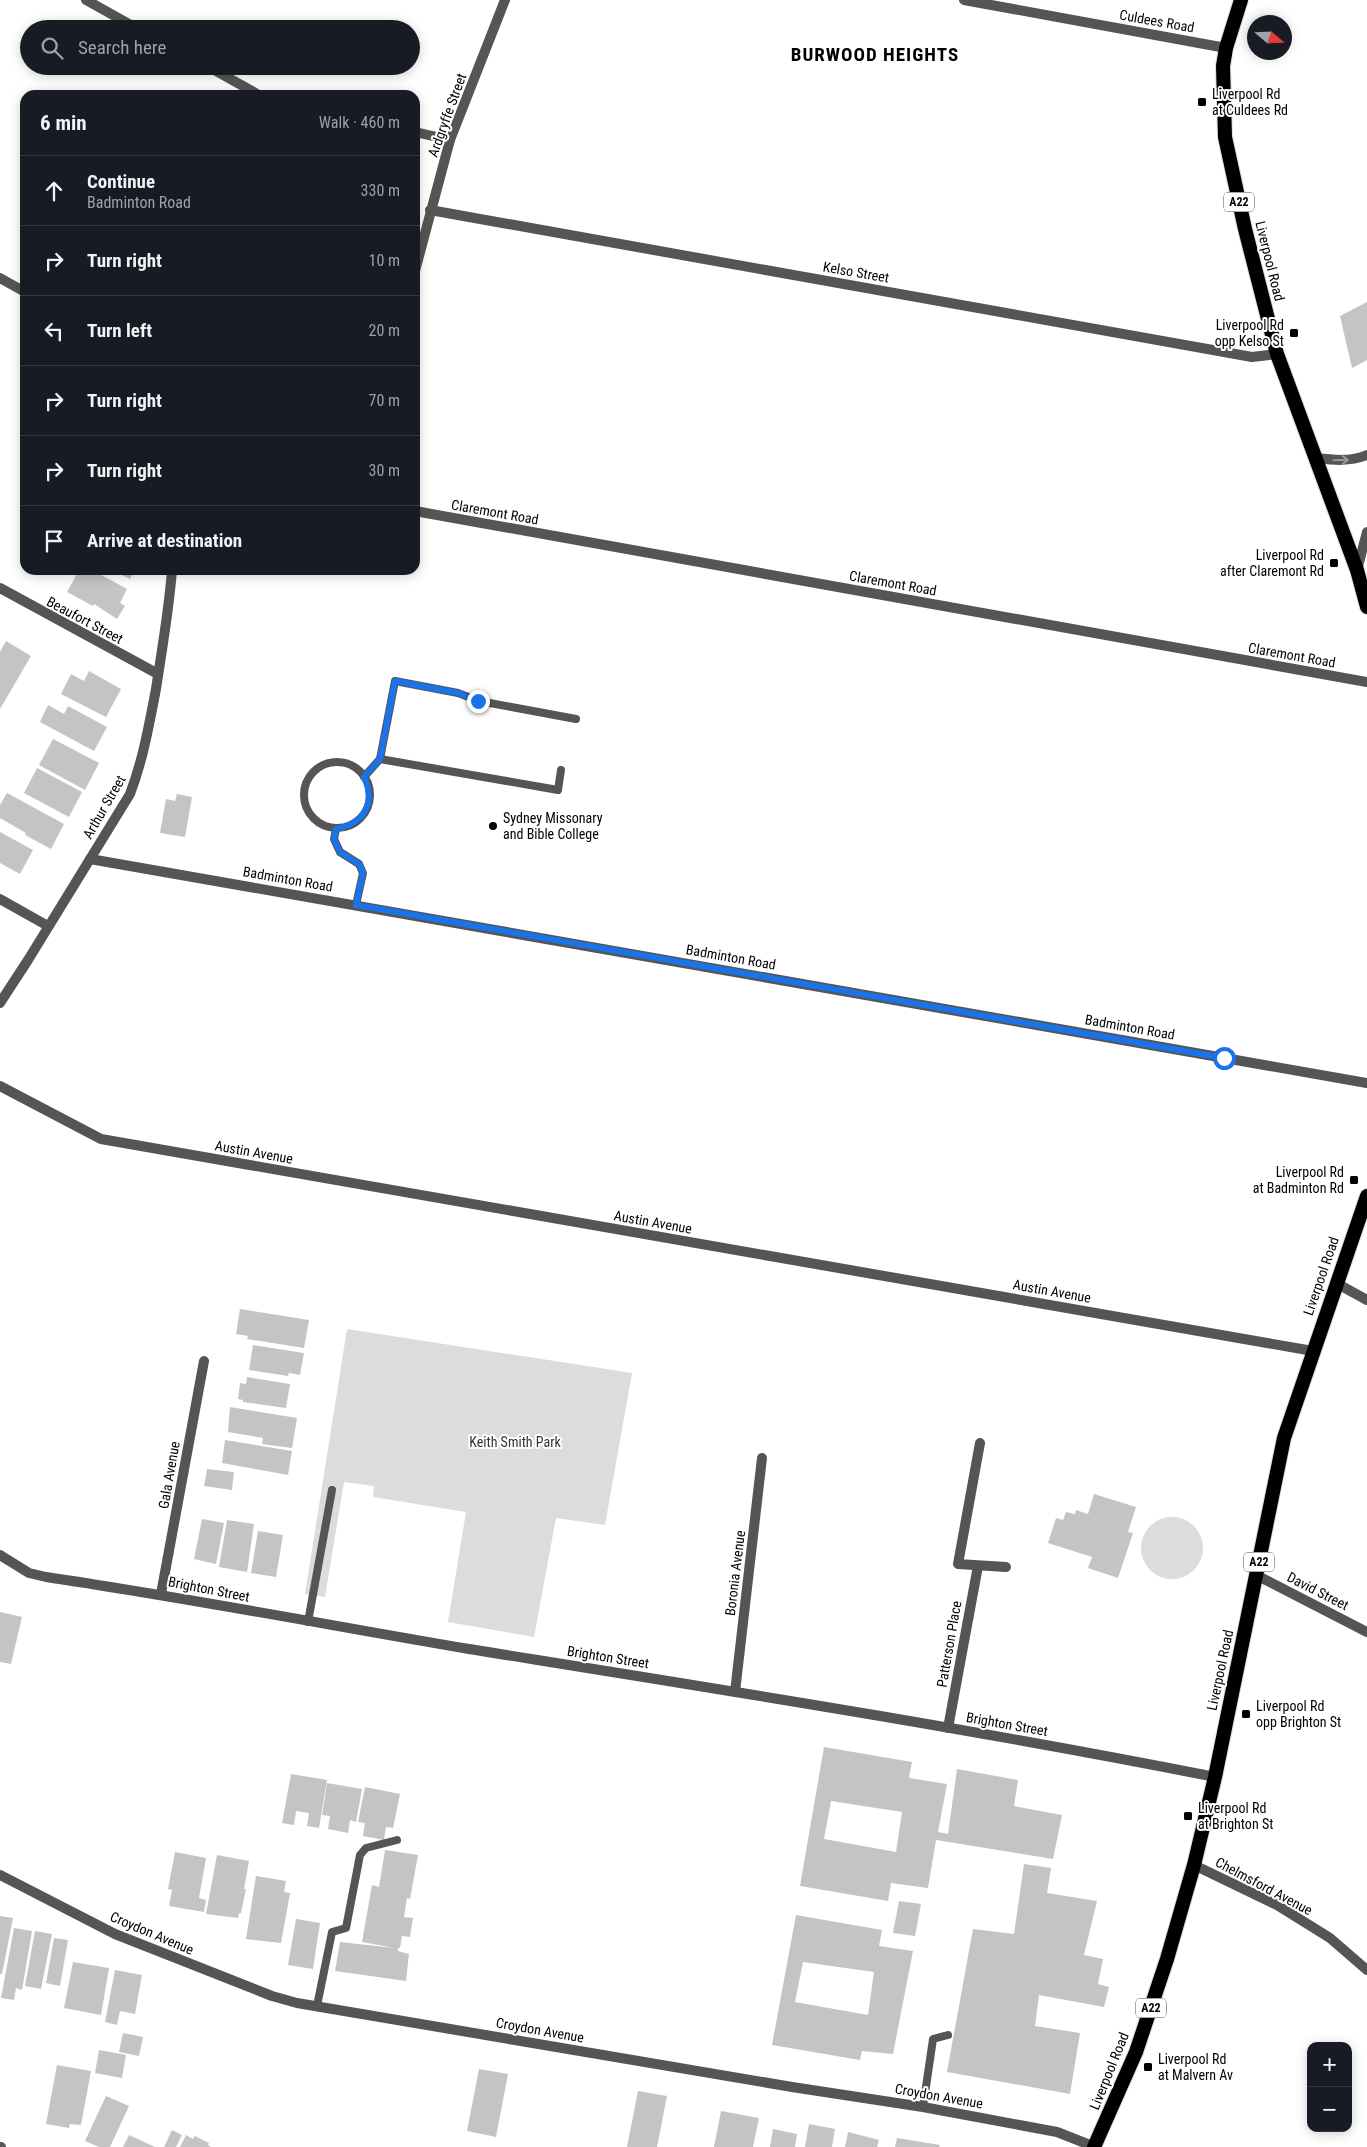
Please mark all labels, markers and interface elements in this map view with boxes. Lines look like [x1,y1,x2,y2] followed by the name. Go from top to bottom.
[1118,7,1196,35] street label: Culdees Road
[1247,15,1292,60] north arrow
[20,20,420,75] search box
[38,34,66,62] icon: search
[78,36,166,59] text: Search here
[791,43,959,66] district label: BURWOOD HEIGHTS
[424,71,470,159] street label: Ardgryffe Street
[1212,86,1288,118] place label: Liverpool Rd at Culdees Rd
[1196,96,1208,108] marker: Liverpool Rd at Culdees Rd
[40,111,87,135] text: 6 min
[319,113,400,132] text: Walk · 460 m
[87,170,155,193] text: Continue
[40,177,68,205] icon: ahead
[361,181,400,200] text: 330 m
[1224,192,1254,212] road number: A22
[87,193,191,212] text: Badminton Road
[1252,219,1288,303] street label: Liverpool Road
[40,247,68,275] icon: right
[87,249,162,272] text: Turn right
[368,251,400,270] text: 10 m
[822,258,890,286] street label: Kelso Street
[40,317,68,345] icon: left
[1215,317,1284,349] place label: Liverpool Rd opp Kelso St
[87,319,152,342] text: Turn left
[368,321,400,340] text: 20 m
[1288,327,1300,339] marker: Liverpool Rd opp Kelso St
[40,387,68,415] icon: right
[87,389,162,412] text: Turn right
[368,391,400,410] text: 70 m
[1333,455,1349,465] one-way arrow
[40,457,68,485] icon: right
[87,459,162,482] text: Turn right
[368,461,400,480] text: 30 m
[450,496,540,528] street label: Claremont Road
[40,527,68,555] icon: arrive
[87,529,242,552] text: Arrive at destination
[1220,547,1324,579] place label: Liverpool Rd after Claremont Rd
[1328,557,1340,569] marker: Liverpool Rd after Claremont Rd
[848,567,938,599] street label: Claremont Road
[44,593,126,647] street label: Beaufort Street
[1247,639,1337,671] street label: Claremont Road
[467,690,490,713] route end
[79,772,129,842] street label: Arthur Street
[503,810,603,842] place label: Sydney Missonary and Bible College
[487,820,499,832] marker: Sydney Missonary and Bible College
[242,863,334,895] street label: Badminton Road
[685,941,777,973] street label: Badminton Road
[1084,1011,1176,1043] street label: Badminton Road
[1213,1047,1236,1070] route start
[214,1137,295,1167] street label: Austin Avenue
[1253,1164,1344,1196] place label: Liverpool Rd at Badminton Rd
[1348,1174,1360,1186] marker: Liverpool Rd at Badminton Rd
[613,1207,694,1237] street label: Austin Avenue
[1300,1235,1342,1317] street label: Liverpool Road
[1012,1276,1093,1306] street label: Austin Avenue
[469,1434,561,1450] park label: Keith Smith Park
[155,1439,183,1510] street label: Gala Avenue
[722,1529,748,1617] street label: Boronia Avenue
[1244,1552,1274,1571] road number: A22
[1285,1569,1351,1613] street label: David Street
[167,1573,251,1605] street label: Brighton Street
[934,1599,965,1689] street label: Patterson Place
[1204,1628,1236,1712] street label: Liverpool Road
[566,1643,650,1671] street label: Brighton Street
[1256,1698,1341,1730] place label: Liverpool Rd opp Brighton St
[1240,1708,1252,1720] marker: Liverpool Rd opp Brighton St
[965,1709,1049,1739] street label: Brighton Street
[1198,1800,1273,1832] place label: Liverpool Rd at Brighton St
[1182,1810,1194,1822] marker: Liverpool Rd at Brighton St
[1213,1854,1316,1918] street label: Chelmsford Avenue
[108,1908,196,1958] street label: Croydon Avenue
[1136,1999,1166,2018] road number: A22
[495,2014,586,2046] street label: Croydon Avenue
[1086,2030,1132,2112] street label: Liverpool Road
[1307,2042,1352,2132] map controls
[1307,2042,1352,2087] button: +
[1158,2051,1233,2083] place label: Liverpool Rd at Malvern Av
[1142,2061,1154,2073] marker: Liverpool Rd at Malvern Av
[894,2080,985,2112] street label: Croydon Avenue
[1307,2087,1352,2132] button: −

